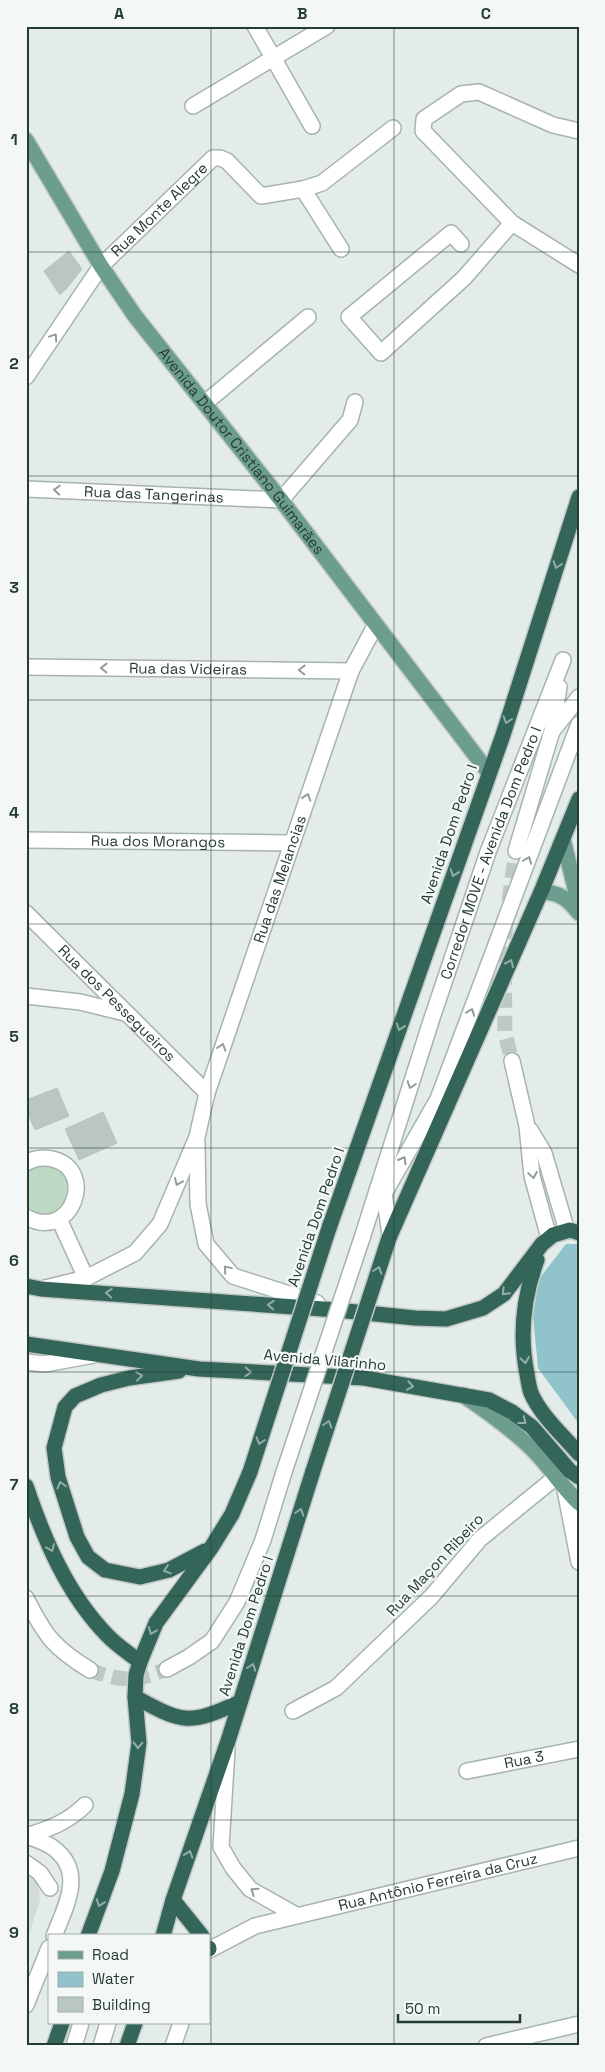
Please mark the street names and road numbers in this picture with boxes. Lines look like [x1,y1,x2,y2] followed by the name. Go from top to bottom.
[106,158,212,261] street label: Rua Monte Alegre
[155,343,329,558] street label: Avenida Doutor Cristiano Guimarães
[84,482,224,507] street label: Rua das Tangerinas
[129,658,247,679] street label: Rua das Videiras
[436,724,545,982] street label: Corredor MOVE - Avenida Dom Pedro I
[416,762,481,906] street label: Avenida Dom Pedro I
[249,813,310,945] street label: Rua das Melancias
[91,831,225,851] street label: Rua dos Morangos
[54,940,180,1065] street label: Rua dos Pessegueiros
[283,1145,348,1289] street label: Avenida Dom Pedro I
[263,1345,387,1374] street label: Avenida Vilarinho
[382,1509,487,1620] street label: Rua Maçon Ribeiro
[214,1553,277,1698] street label: Avenida Dom Pedro I
[502,1746,545,1773] street label: Rua 3
[336,1848,539,1915] street label: Rua Antônio Ferreira da Cruz

